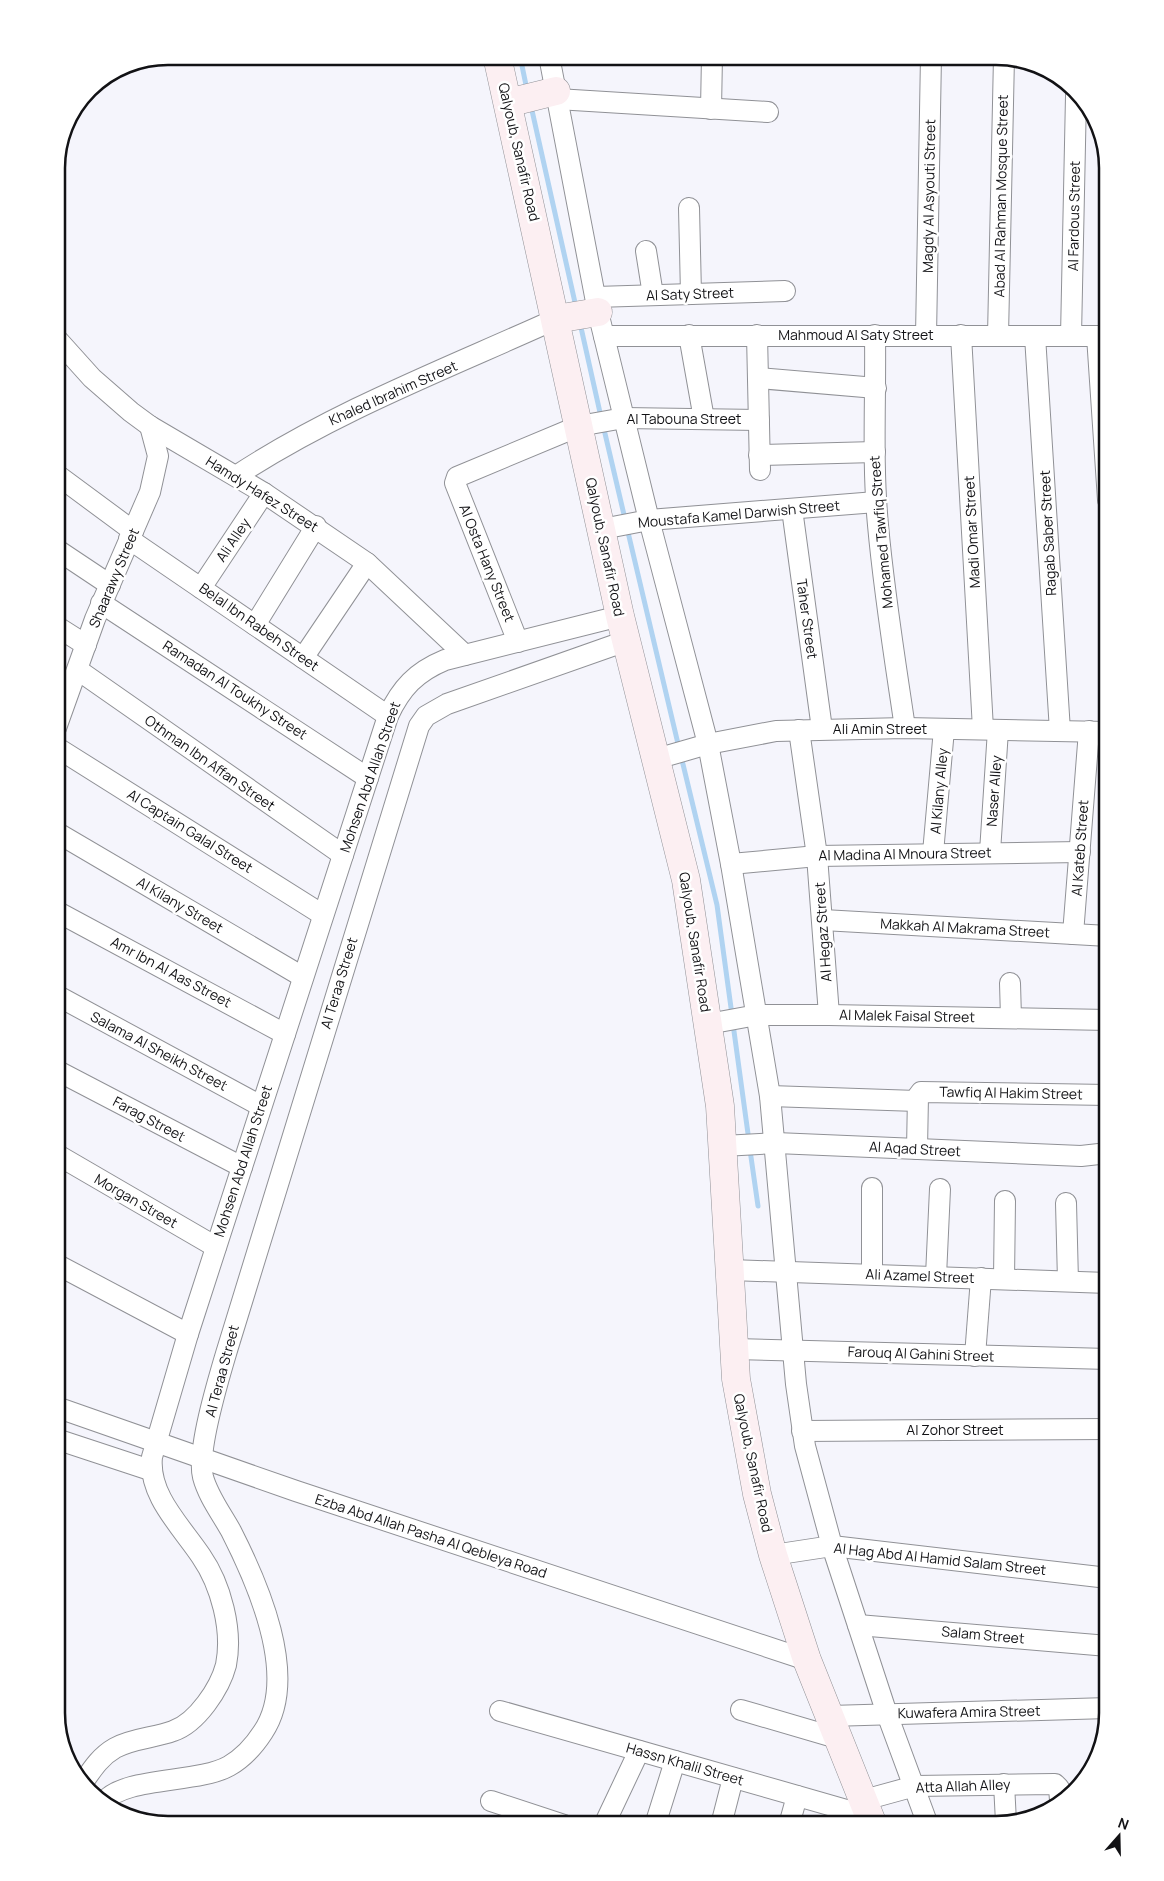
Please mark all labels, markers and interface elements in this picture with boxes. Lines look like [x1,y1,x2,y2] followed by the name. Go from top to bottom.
[494,81,545,223] street label: Qalyoub, Sanafir Road
[989,94,1012,297] street label: Abad Al Rahman Mosque Street
[918,119,939,273] street label: Magdy Al Asyouti Street
[1063,160,1084,271] street label: Al Fardous Street
[646,282,735,305] street label: Al Saty Street
[778,325,934,344] street label: Mahmoud Al Saty Street
[326,356,460,429] street label: Khaled Ibrahim Street
[627,409,742,428] street label: Al Tabouna Street
[202,451,322,536] street label: Hamdy Hafez Street
[864,454,897,609] street label: Mohamed Tawfiq Street
[1035,469,1060,596] street label: Ragab Saber Street
[959,475,984,589] street label: Madi Omar Street
[581,476,629,618] street label: Qalyoub, Sanafir Road
[637,495,841,532] street label: Moustafa Kamel Darwish Street
[455,501,520,625] street label: Al Osta Hany Street
[211,514,255,565] street label: Ali Alley
[84,525,143,631] street label: Shaarawy Street
[196,578,323,675] street label: Belal Ibn Rabeh Street
[792,578,823,661] street label: Taher Street
[159,636,312,744] street label: Ramadan Al Toukhy Street
[335,698,404,855] street label: Mohsen Abd Allah Street
[141,710,280,815] street label: Othman Ibn Affan Street
[833,719,928,738] street label: Ali Amin Street
[925,746,952,835] street label: Al Kilany Alley
[982,754,1006,827] street label: Naser Alley
[124,784,257,877] street label: Al Captain Galal Street
[1067,799,1092,897] street label: Al Kateb Street
[818,842,992,865] street label: Al Madina Al Mnoura Street
[675,871,716,1013] street label: Qalyoub, Sanafir Road
[134,872,227,937] street label: Al Kilany Street
[810,881,835,983] street label: Al Hegaz Street
[880,914,1051,941] street label: Makkah Al Makrama Street
[108,932,235,1012] street label: Amr Ibn Al Aas Street
[316,934,362,1031] street label: Al Teraa Street
[839,1005,975,1026] street label: Al Malek Faisal Street
[87,1006,231,1095] street label: Salama Al Sheikh Street
[209,1082,276,1239] street label: Mohsen Abd Allah Street
[939,1082,1083,1103] street label: Tawfiq Al Hakim Street
[110,1092,189,1146] street label: Farag Street
[869,1137,962,1160] street label: Al Aqad Street
[91,1169,182,1232] street label: Morgan Street
[865,1264,975,1287] street label: Ali Azamel Street
[200,1322,243,1419] street label: Al Teraa Street
[847,1341,995,1366] street label: Farouq Al Gahini Street
[729,1392,777,1534] street label: Qalyoub, Sanafir Road
[906,1420,1004,1439] street label: Al Zohor Street
[313,1489,549,1582] street label: Ezba Abd Allah Pasha Al Qebleya Road
[833,1538,1048,1579] street label: Al Hag Abd Al Hamid Salam Street
[941,1621,1026,1648] street label: Salam Street
[897,1701,1041,1722] street label: Kuwafera Amira Street
[624,1738,746,1789] street label: Hassn Khalil Street
[915,1774,1011,1797] street label: Atta Allah Alley
[1094,1811,1144,1861] north arrow
[1116,1813,1132,1834] text: N

